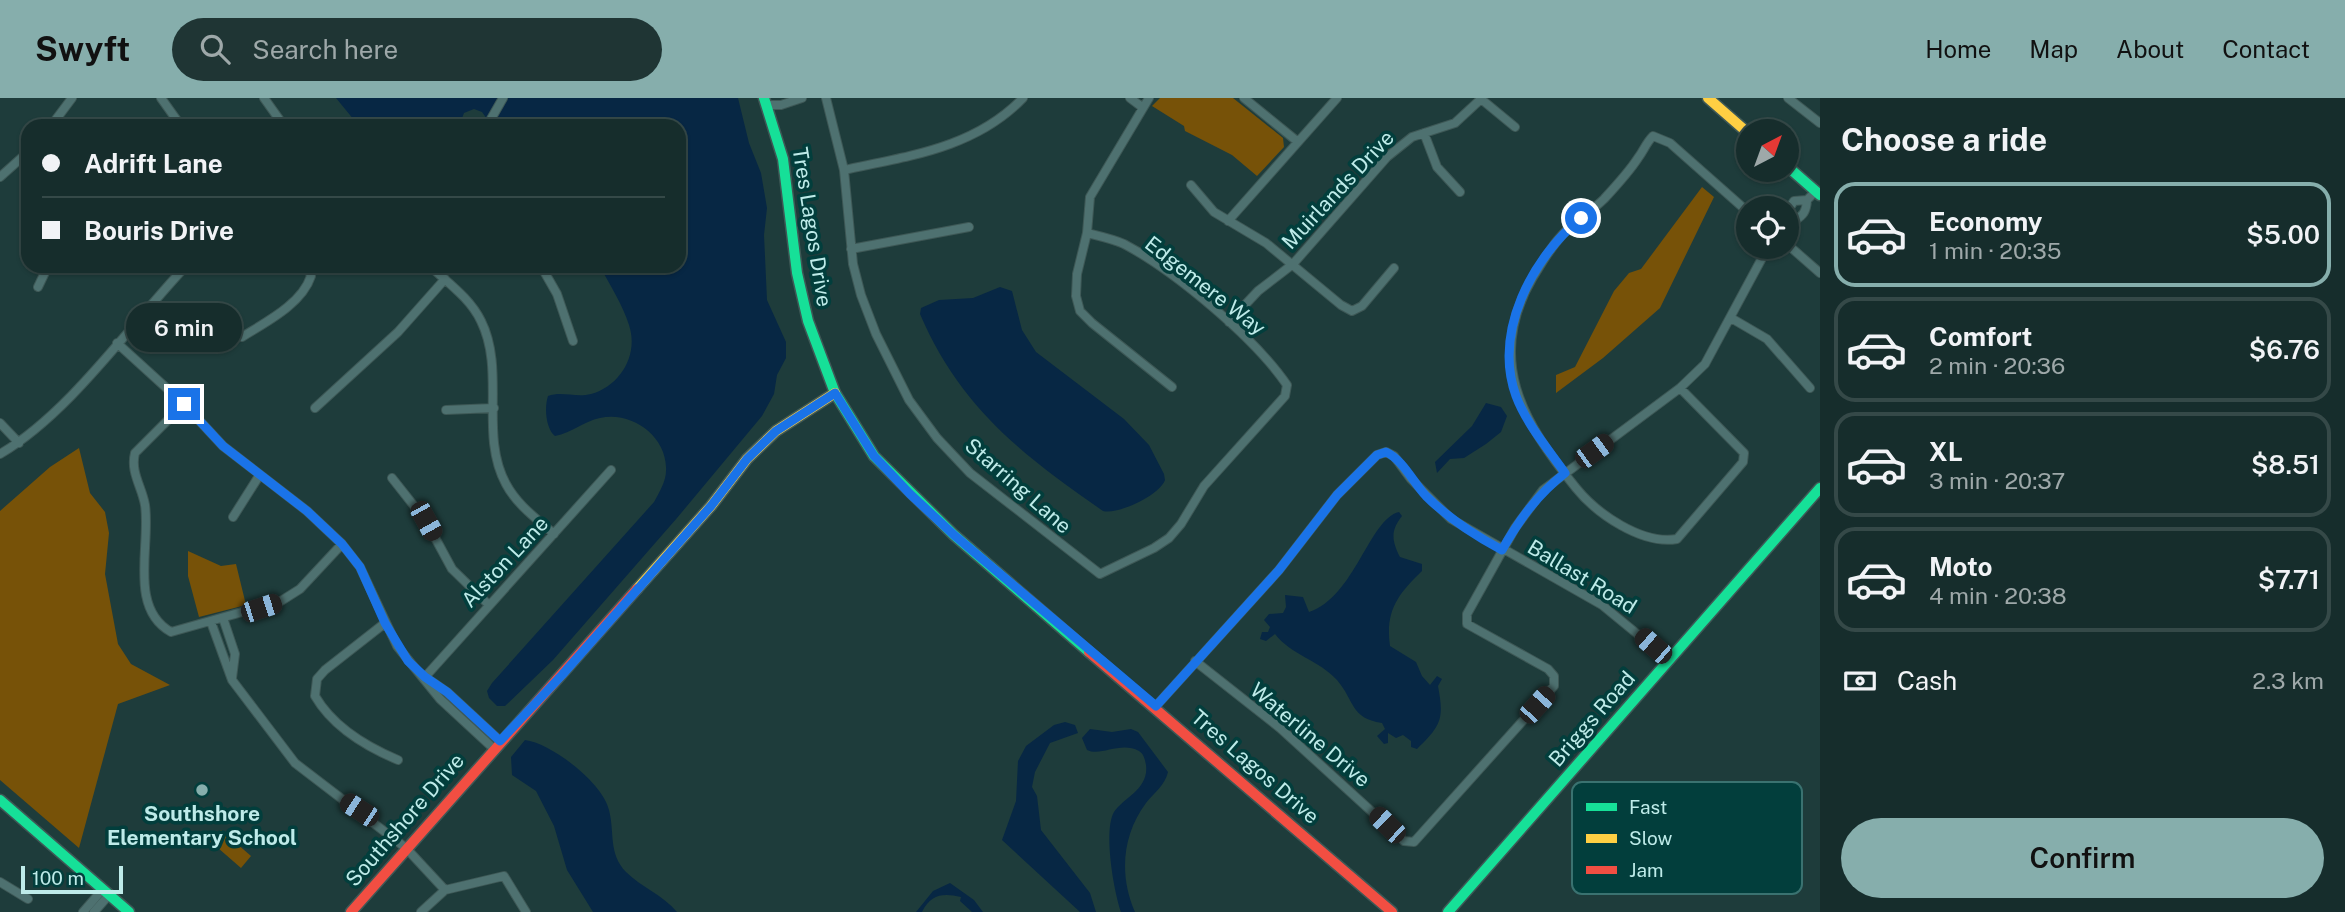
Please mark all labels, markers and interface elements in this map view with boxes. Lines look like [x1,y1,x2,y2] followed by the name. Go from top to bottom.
[172,18,662,81] search box
[35,30,130,68] text: Swyft
[196,30,234,68] icon: search
[252,34,398,65] text: Search here
[1925,35,1991,63] text: Home
[2029,35,2078,63] text: Map
[2116,35,2184,63] text: About
[2222,35,2310,63] text: Contact
[1736,119,1799,182] north arrow
[1736,119,1799,259] map controls
[1841,121,2047,158] text: Choose a ride
[1276,125,1399,254] street label: Muirlands Drive
[788,145,837,308] street label: Tres Lagos Drive
[84,148,223,179] text: Adrift Lane
[1736,196,1799,259] button: locate
[1565,202,1597,234] route start
[1845,203,1908,266] icon: car
[1929,206,2042,237] text: Economy
[84,215,234,246] text: Bouris Drive
[2246,219,2320,250] text: $5.00
[1140,231,1271,340] street label: Edgemere Way
[1929,237,2061,264] text: 1 min · 20:35
[126,302,242,352] callout: 6 min
[154,314,214,341] text: 6 min
[1845,318,1908,381] icon: car
[1929,321,2032,352] text: Comfort
[2249,334,2320,365] text: $6.76
[1929,352,2065,379] text: 2 min · 20:36
[168,388,200,420] route end
[1571,430,1618,472] car
[960,433,1077,539] street label: Starring Lane
[1845,433,1908,496] icon: car
[1929,436,1963,467] text: XL
[2251,449,2320,480] text: $8.51
[1929,467,2065,494] text: 3 min · 20:37
[407,498,446,544] car
[456,511,553,613] street label: Alston Lane
[1523,534,1641,619] street label: Ballast Road
[1845,548,1908,611] icon: car
[1929,551,1992,582] text: Moto
[2258,564,2320,595] text: $7.71
[1929,582,2067,609] text: 4 min · 20:38
[238,592,285,624] car
[1631,624,1676,668] car
[1841,662,1879,700] icon: cash
[1897,665,1957,696] text: Cash
[1543,666,1640,772] street label: Briggs Road
[2252,667,2324,694] text: 2.3 km
[1245,677,1375,792] street label: Waterline Drive
[1516,682,1559,728] car
[1186,704,1324,829] street label: Tres Lagos Drive
[340,748,469,891] street label: Southshore Drive
[194,782,210,798] marker: Southshore Elementary School
[1572,782,1802,894] legend
[336,790,383,830] car
[1629,796,1667,818] text: Fast
[107,801,297,850] place label: Southshore Elementary School
[1365,803,1410,847] car
[1841,818,2324,898] button: Confirm
[1629,827,1673,849] text: Slow
[1629,859,1663,881] text: Jam
[21,863,122,895] scale bar
[32,867,84,889] text: 100 m

